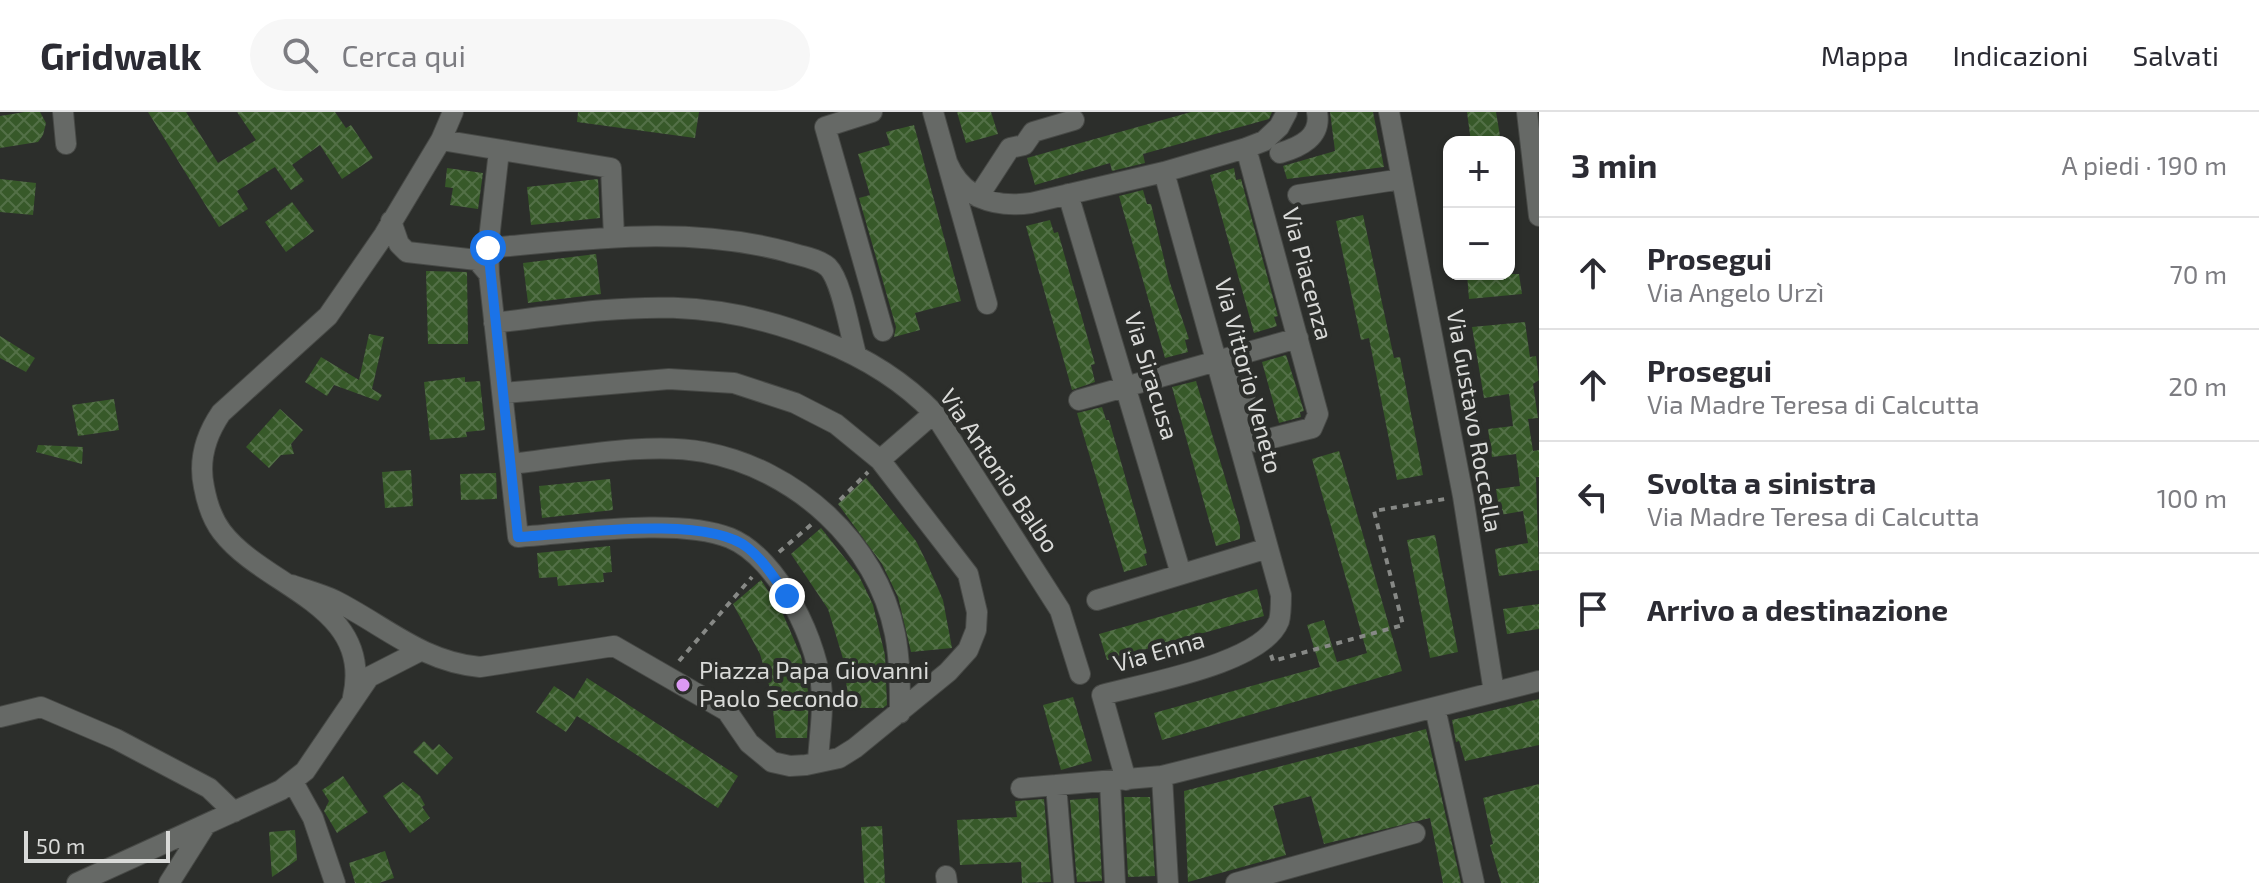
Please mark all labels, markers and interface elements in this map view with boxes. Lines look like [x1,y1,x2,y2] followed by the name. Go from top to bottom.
[250,19,810,91] search box
[40,32,202,78] text: Gridwalk
[278,33,322,77] icon: search
[342,37,466,73] text: Cerca qui
[1821,38,1909,72] text: Mappa
[1953,38,2089,72] text: Indicazioni
[2133,38,2219,72] text: Salvati
[1443,136,1515,280] map controls
[1443,136,1515,208] button: +
[1571,144,1657,185] text: 3 min
[2062,149,2227,180] text: A piedi · 190 m
[1277,204,1340,343] street label: Via Piacenza
[1443,208,1515,280] button: −
[470,230,506,266] route start
[1647,240,1772,276] text: Prosegui
[1571,251,1615,295] icon: ahead
[2169,258,2227,289] text: 70 m
[1209,275,1289,477] street label: Via Vittorio Veneto
[1647,276,1824,307] text: Via Angelo Urzì
[1442,307,1509,534] street label: Via Gustavo Roccella
[1119,308,1186,443] street label: Via Siracusa
[1647,352,1772,388] text: Prosegui
[1571,363,1615,407] icon: ahead
[2168,370,2227,401] text: 20 m
[935,383,1066,558] street label: Via Antonio Balbo
[1647,388,1980,419] text: Via Madre Teresa di Calcutta
[1647,464,1876,500] text: Svolta a sinistra
[1571,475,1615,519] icon: left
[2157,482,2227,513] text: 100 m
[1647,500,1980,531] text: Via Madre Teresa di Calcutta
[769,578,805,614] route end
[1571,587,1615,631] icon: arrive
[1647,591,1948,627] text: Arrivo a destinazione
[1110,624,1208,677] street label: Via Enna
[699,655,929,712] place label: Piazza Papa Giovanni Paolo Secondo
[674,676,692,694] marker: Piazza Papa Giovanni Paolo Secondo
[24,827,170,863] scale bar
[36,832,85,858] text: 50 m

